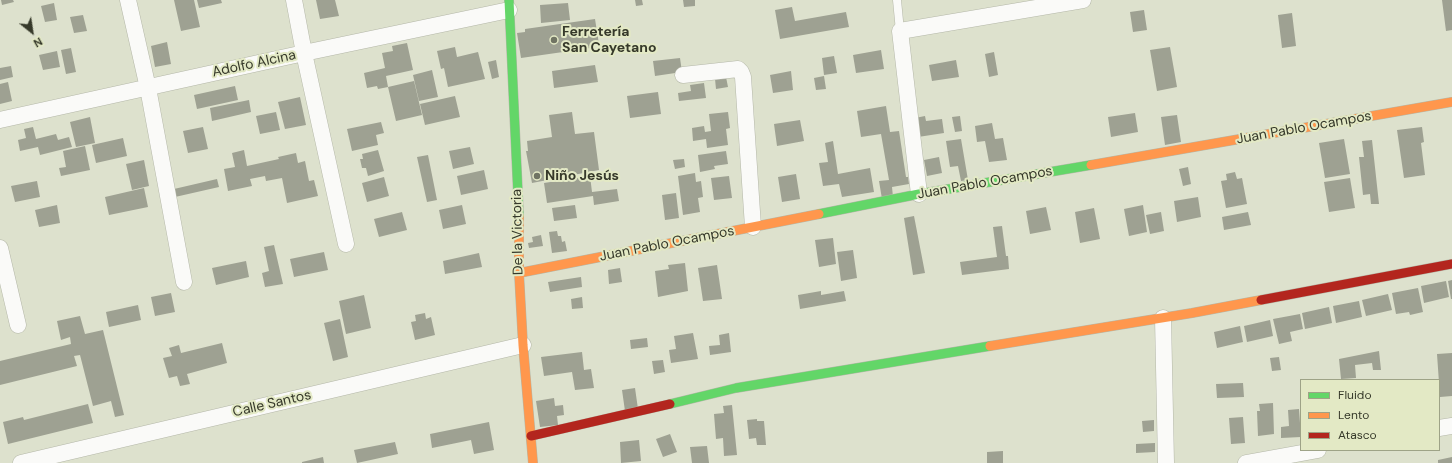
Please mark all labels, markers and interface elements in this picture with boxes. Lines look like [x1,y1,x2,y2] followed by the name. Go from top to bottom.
[12,12,52,52] north arrow
[562,24,657,56] place label: Ferretería San Cayetano
[31,34,45,50] text: N
[549,35,559,45] marker: Ferretería San Cayetano
[211,47,297,81] street label: Adolfo Alcina
[1235,108,1373,148] street label: Juan Pablo Ocampos
[916,163,1054,203] street label: Juan Pablo Ocampos
[545,168,619,184] place label: Niño Jesús
[532,171,542,181] marker: Niño Jesús
[509,189,527,275] street label: De la Victoria
[598,223,736,265] street label: Juan Pablo Ocampos
[1300,379,1440,451] legend
[231,387,313,421] street label: Calle Santos
[1338,387,1372,403] text: Fluido
[1338,407,1369,423] text: Lento
[1338,427,1377,443] text: Atasco

